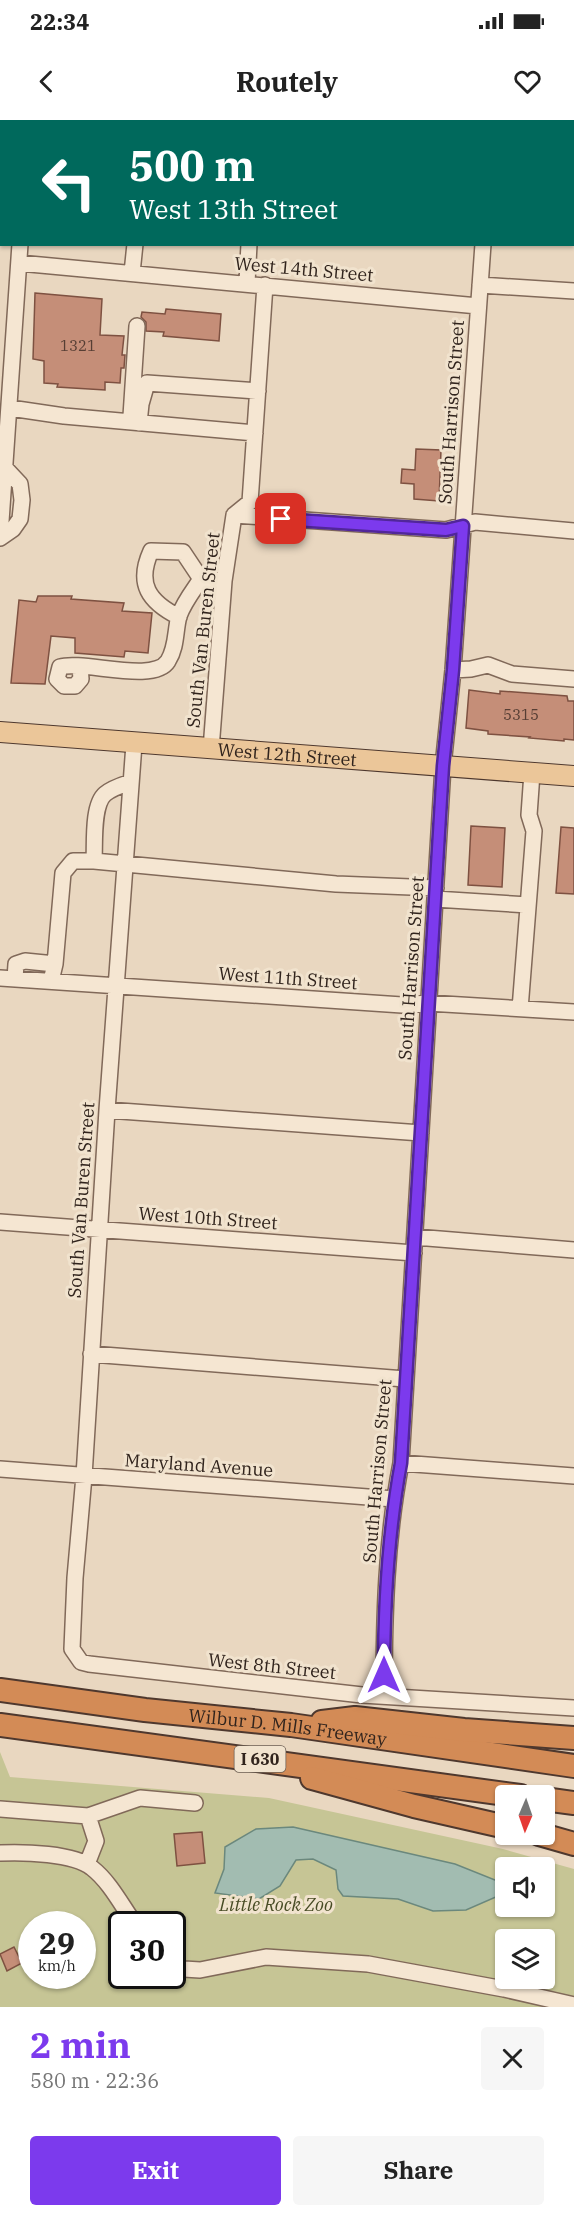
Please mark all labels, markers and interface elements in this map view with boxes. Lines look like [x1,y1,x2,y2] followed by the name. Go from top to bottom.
[30,7,89,36] text: 22:34
[236,64,338,99] text: Routely
[30,65,63,98] icon: back
[511,65,544,98] icon: heart
[129,138,255,193] text: 500 m
[30,144,108,222] icon: left
[129,191,338,226] text: West 13th Street
[234,251,374,287] street label: West 14th Street
[433,319,469,505] street label: South Harrison Street
[60,336,96,355] house number: 1321
[255,493,306,544] pin
[264,502,297,535] icon: arrive
[181,531,225,729] street label: South Van Buren Street
[503,705,539,724] house number: 5315
[217,737,358,771] street label: West 12th Street
[393,875,429,1061] street label: South Harrison Street
[218,962,358,994] street label: West 11th Street
[63,1101,99,1299] street label: South Van Buren Street
[138,1202,278,1234] street label: West 10th Street
[358,1378,396,1564] street label: South Harrison Street
[124,1448,274,1482] street label: Maryland Avenue
[352,1643,416,1707] position arrow
[207,1648,337,1684] street label: West 8th Street
[187,1703,389,1750] street label: Wilbur D. Mills Freeway
[234,1746,286,1772] road number: I 630
[495,1785,555,1845] north arrow
[495,1785,555,1989] map controls
[495,1857,555,1917] button: sound
[218,1893,333,1916] park label: Little Rock Zoo
[108,1911,186,1989] speed limit sign: 30
[39,1923,75,1962] text: 29
[495,1929,555,1989] button: layers
[38,1956,76,1975] text: km/h
[30,2021,131,2068] text: 2 min
[481,2027,544,2090] button: close
[30,2067,159,2094] text: 580 m · 22:36
[30,2136,281,2205] button: Exit
[293,2136,544,2205] button: Share

